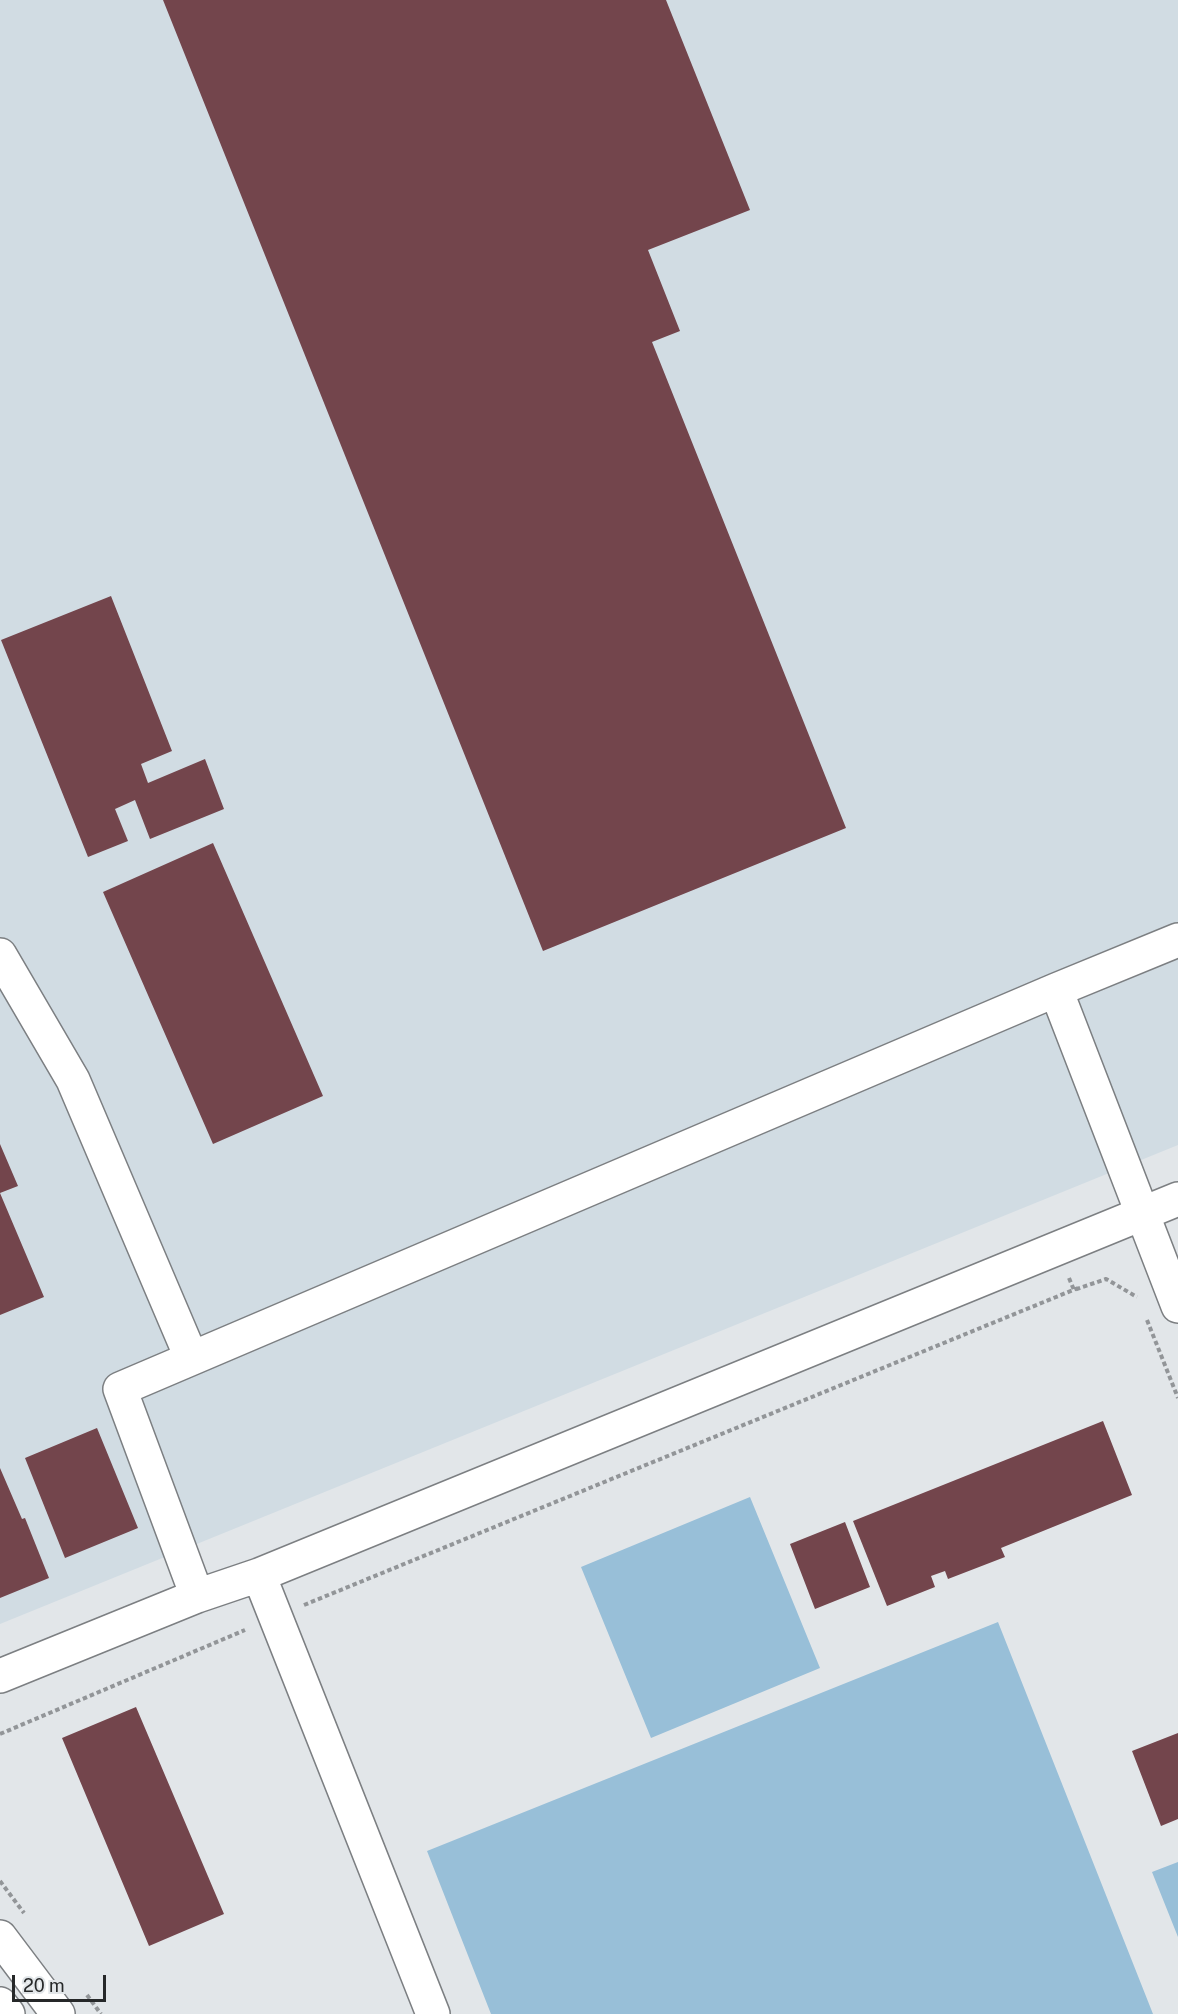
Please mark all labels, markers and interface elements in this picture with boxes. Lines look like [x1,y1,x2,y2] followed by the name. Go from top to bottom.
[15,1963,110,2001] scale bar
[23,1975,65,1996] text: 20 m

